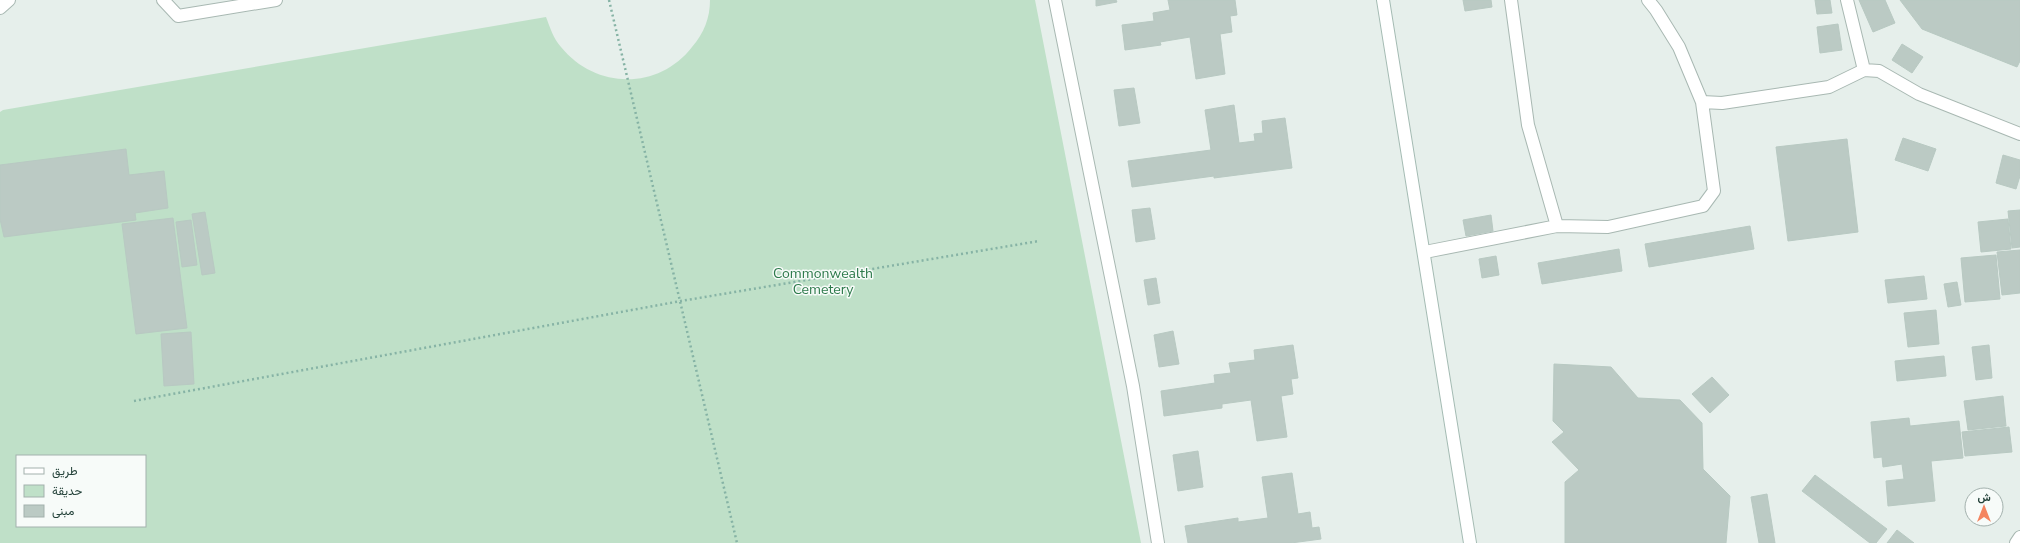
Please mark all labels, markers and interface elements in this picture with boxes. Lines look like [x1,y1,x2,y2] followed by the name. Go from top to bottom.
[773,264,873,299] park label: Commonwealth Cemetery
[16,455,146,527] legend
[52,463,78,479] text: طريق
[52,483,82,499] text: حديقة
[1964,487,2004,527] north arrow
[1977,490,1991,505] text: ش
[52,503,74,519] text: مبنى

